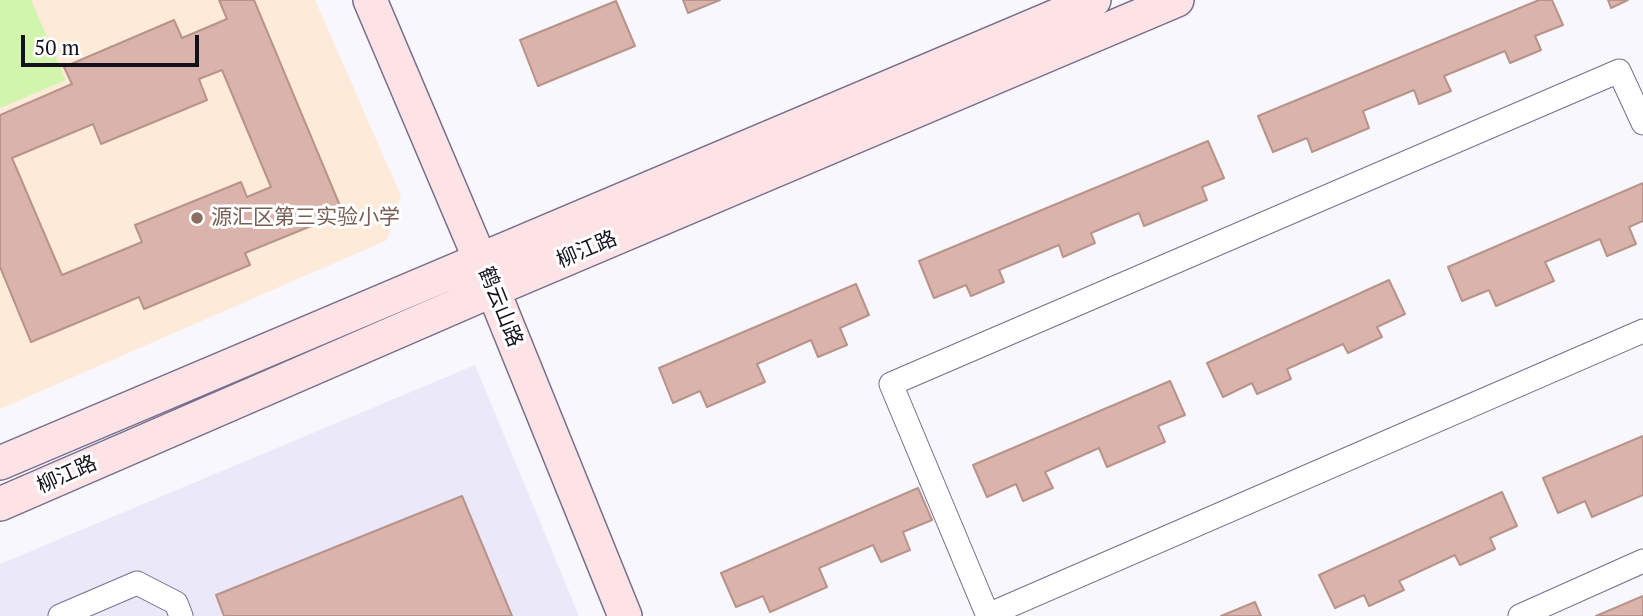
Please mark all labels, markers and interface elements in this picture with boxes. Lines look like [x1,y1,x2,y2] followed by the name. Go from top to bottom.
[24,21,203,65] scale bar
[34,33,80,61] text: 50 m
[211,205,400,231] place label: 源汇区第三实验小学
[189,210,205,226] marker: 源汇区第三实验小学
[553,226,621,274] street label: 柳江路
[473,263,527,351] street label: 鹤云山路
[33,451,101,499] street label: 柳江路

